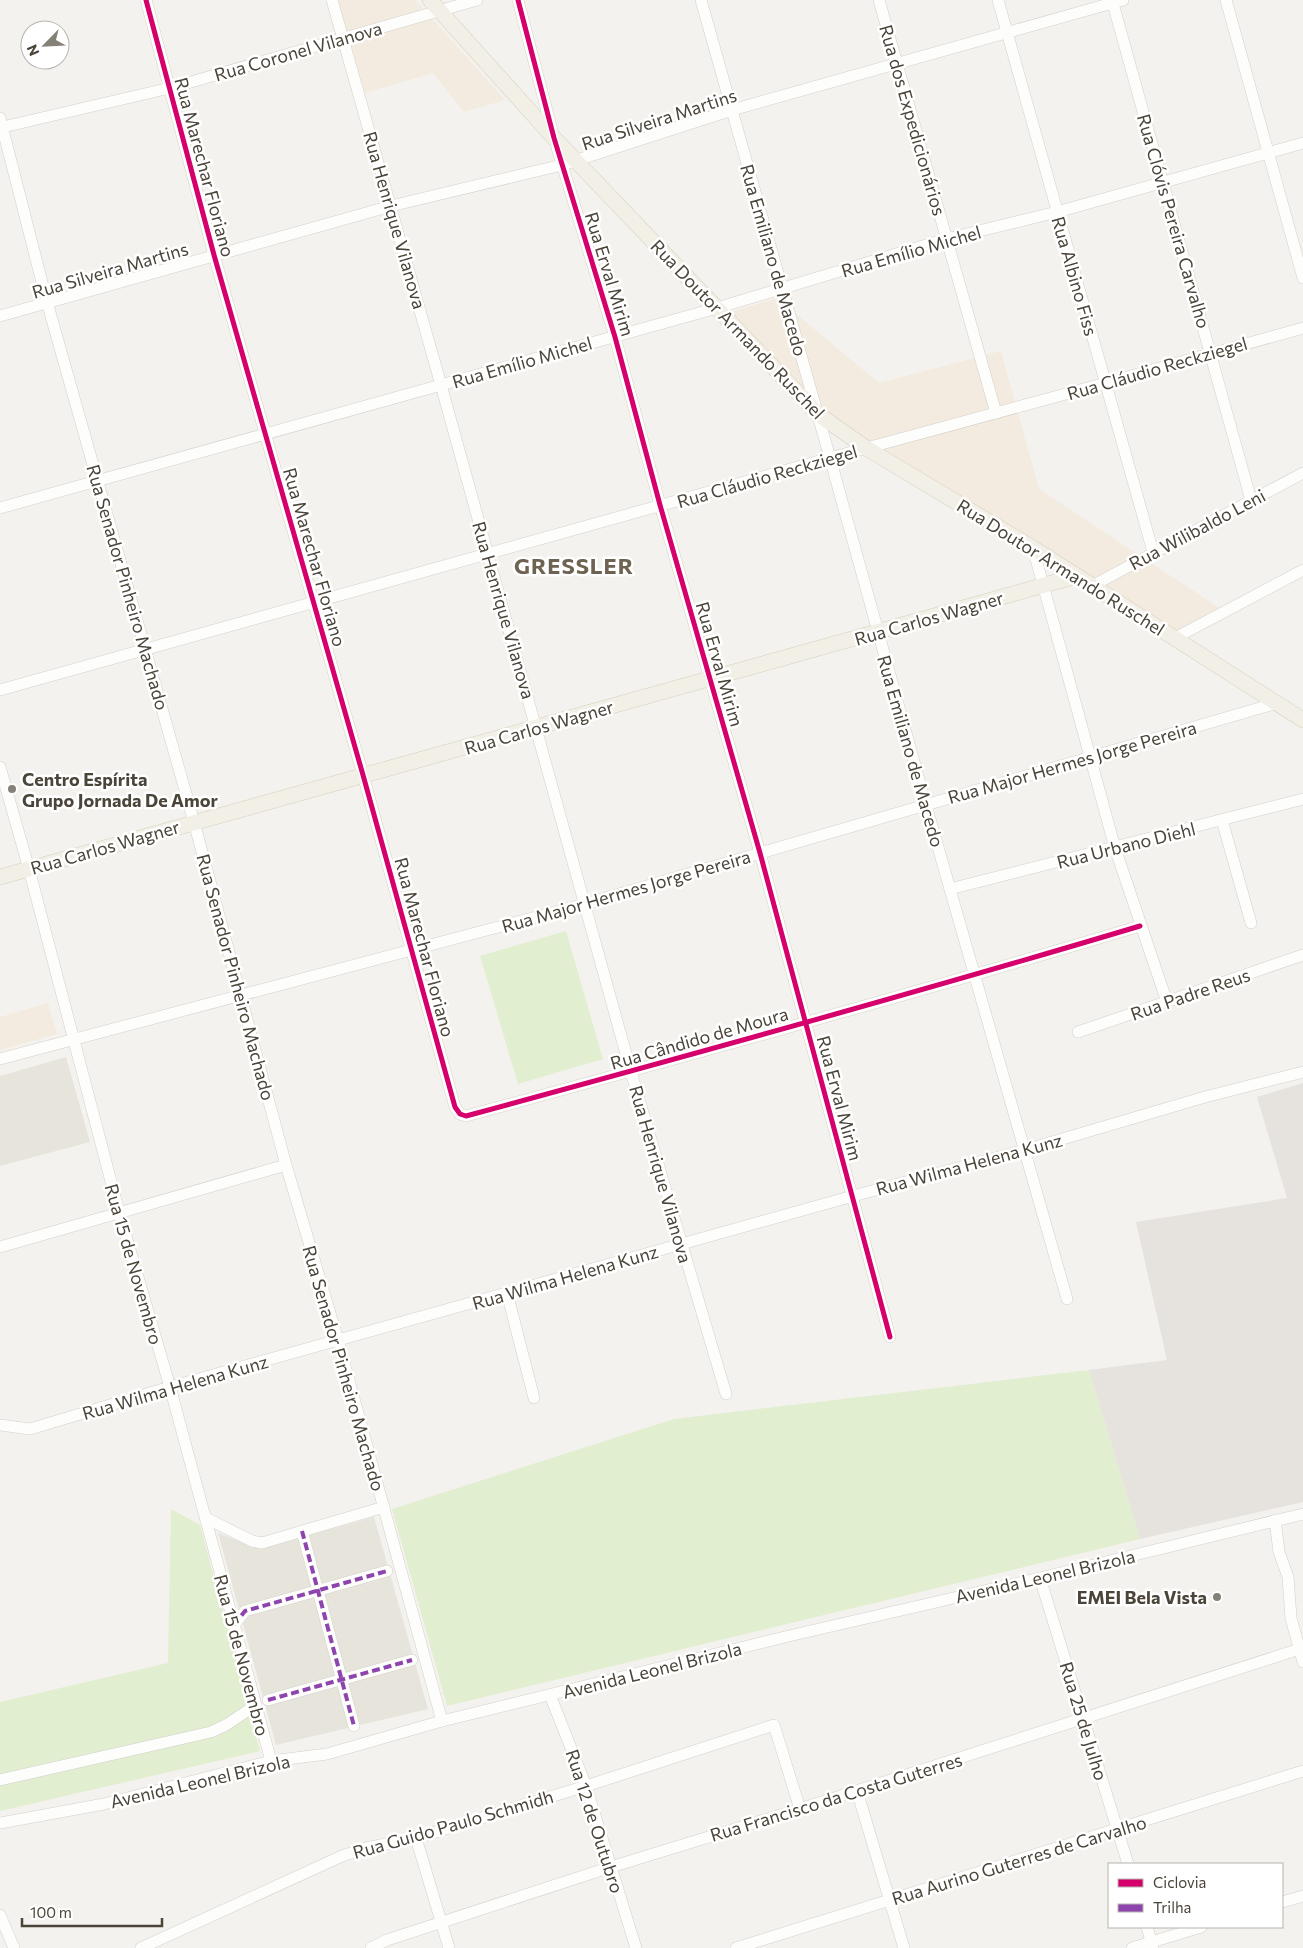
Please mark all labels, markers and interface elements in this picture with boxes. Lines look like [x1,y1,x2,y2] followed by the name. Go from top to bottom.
[212,16,384,86] street label: Rua Coronel Vilanova
[20,20,70,70] north arrow
[875,22,951,218] street label: Rua dos Expedicionários
[23,42,43,59] text: N
[170,75,240,259] street label: Rua Marechar Floriano
[579,84,739,154] street label: Rua Silveira Martins
[1133,111,1215,331] street label: Rua Clóvis Pereira Carvalho
[359,129,431,311] street label: Rua Henrique Vilanova
[736,162,812,358] street label: Rua Emiliano de Macedo
[581,209,639,339] street label: Rua Erval Mirim
[1047,214,1103,338] street label: Rua Albino Fiss
[839,221,983,281] street label: Rua Emílio Michel
[646,235,830,423] street label: Rua Doutor Armando Ruschel
[29,237,191,303] street label: Rua Silveira Martins
[450,332,594,392] street label: Rua Emílio Michel
[1064,332,1250,404] street label: Rua Cláudio Reckziegel
[674,440,860,512] street label: Rua Cláudio Reckziegel
[82,462,174,712] street label: Rua Senador Pinheiro Machado
[279,465,351,649] street label: Rua Marechar Floriano
[1125,484,1269,574] street label: Rua Wilibaldo Leni
[953,494,1169,640] street label: Rua Doutor Armando Ruschel
[468,519,540,701] street label: Rua Henrique Vilanova
[514,552,634,579] district label: GRESSLER
[852,586,1006,650] street label: Rua Carlos Wagner
[692,599,748,729] street label: Rua Erval Mirim
[873,653,949,849] street label: Rua Emiliano de Macedo
[462,695,616,759] street label: Rua Carlos Wagner
[945,716,1199,808] street label: Rua Major Hermes Jorge Pereira
[22,768,218,811] place label: Centro Espírita Grupo Jornada De Amor
[6,783,18,795] marker: Centro Espírita Grupo Jornada De Amor
[28,815,182,879] street label: Rua Carlos Wagner
[1054,817,1198,873] street label: Rua Urbano Diehl
[499,845,753,937] street label: Rua Major Hermes Jorge Pereira
[192,851,280,1103] street label: Rua Senador Pinheiro Machado
[390,855,460,1039] street label: Rua Marechar Floriano
[1127,963,1253,1025] street label: Rua Padre Reus
[607,1002,791,1074] street label: Rua Cândido de Moura
[813,1033,867,1163] street label: Rua Erval Mirim
[625,1083,697,1265] street label: Rua Henrique Vilanova
[873,1128,1065,1200] street label: Rua Wilma Helena Kunz
[101,1181,167,1347] street label: Rua 15 de Novembro
[469,1240,661,1314] street label: Rua Wilma Helena Kunz
[298,1243,390,1493] street label: Rua Senador Pinheiro Machado
[79,1350,271,1424] street label: Rua Wilma Helena Kunz
[953,1545,1137,1607] street label: Avenida Leonel Brizola
[210,1572,274,1738] street label: Rua 15 de Novembro
[1077,1586,1207,1608] place label: EMEI Bela Vista
[1211,1591,1223,1603] marker: EMEI Bela Vista
[560,1637,744,1703] street label: Avenida Leonel Brizola
[1056,1659,1112,1783] street label: Rua 25 de Julho
[561,1746,629,1896] street label: Rua 12 de Outubro
[707,1748,965,1846] street label: Rua Francisco da Costa Guterres
[108,1750,292,1812] street label: Avenida Leonel Brizola
[350,1785,556,1863] street label: Rua Guido Paulo Schmidh
[889,1811,1149,1909] street label: Rua Aurino Guterres de Carvalho
[1108,1863,1283,1928] legend
[1153,1873,1206,1891] text: Ciclovia
[22,1896,162,1928] scale bar
[1153,1898,1191,1916] text: Trilha
[30,1903,72,1921] text: 100 m

